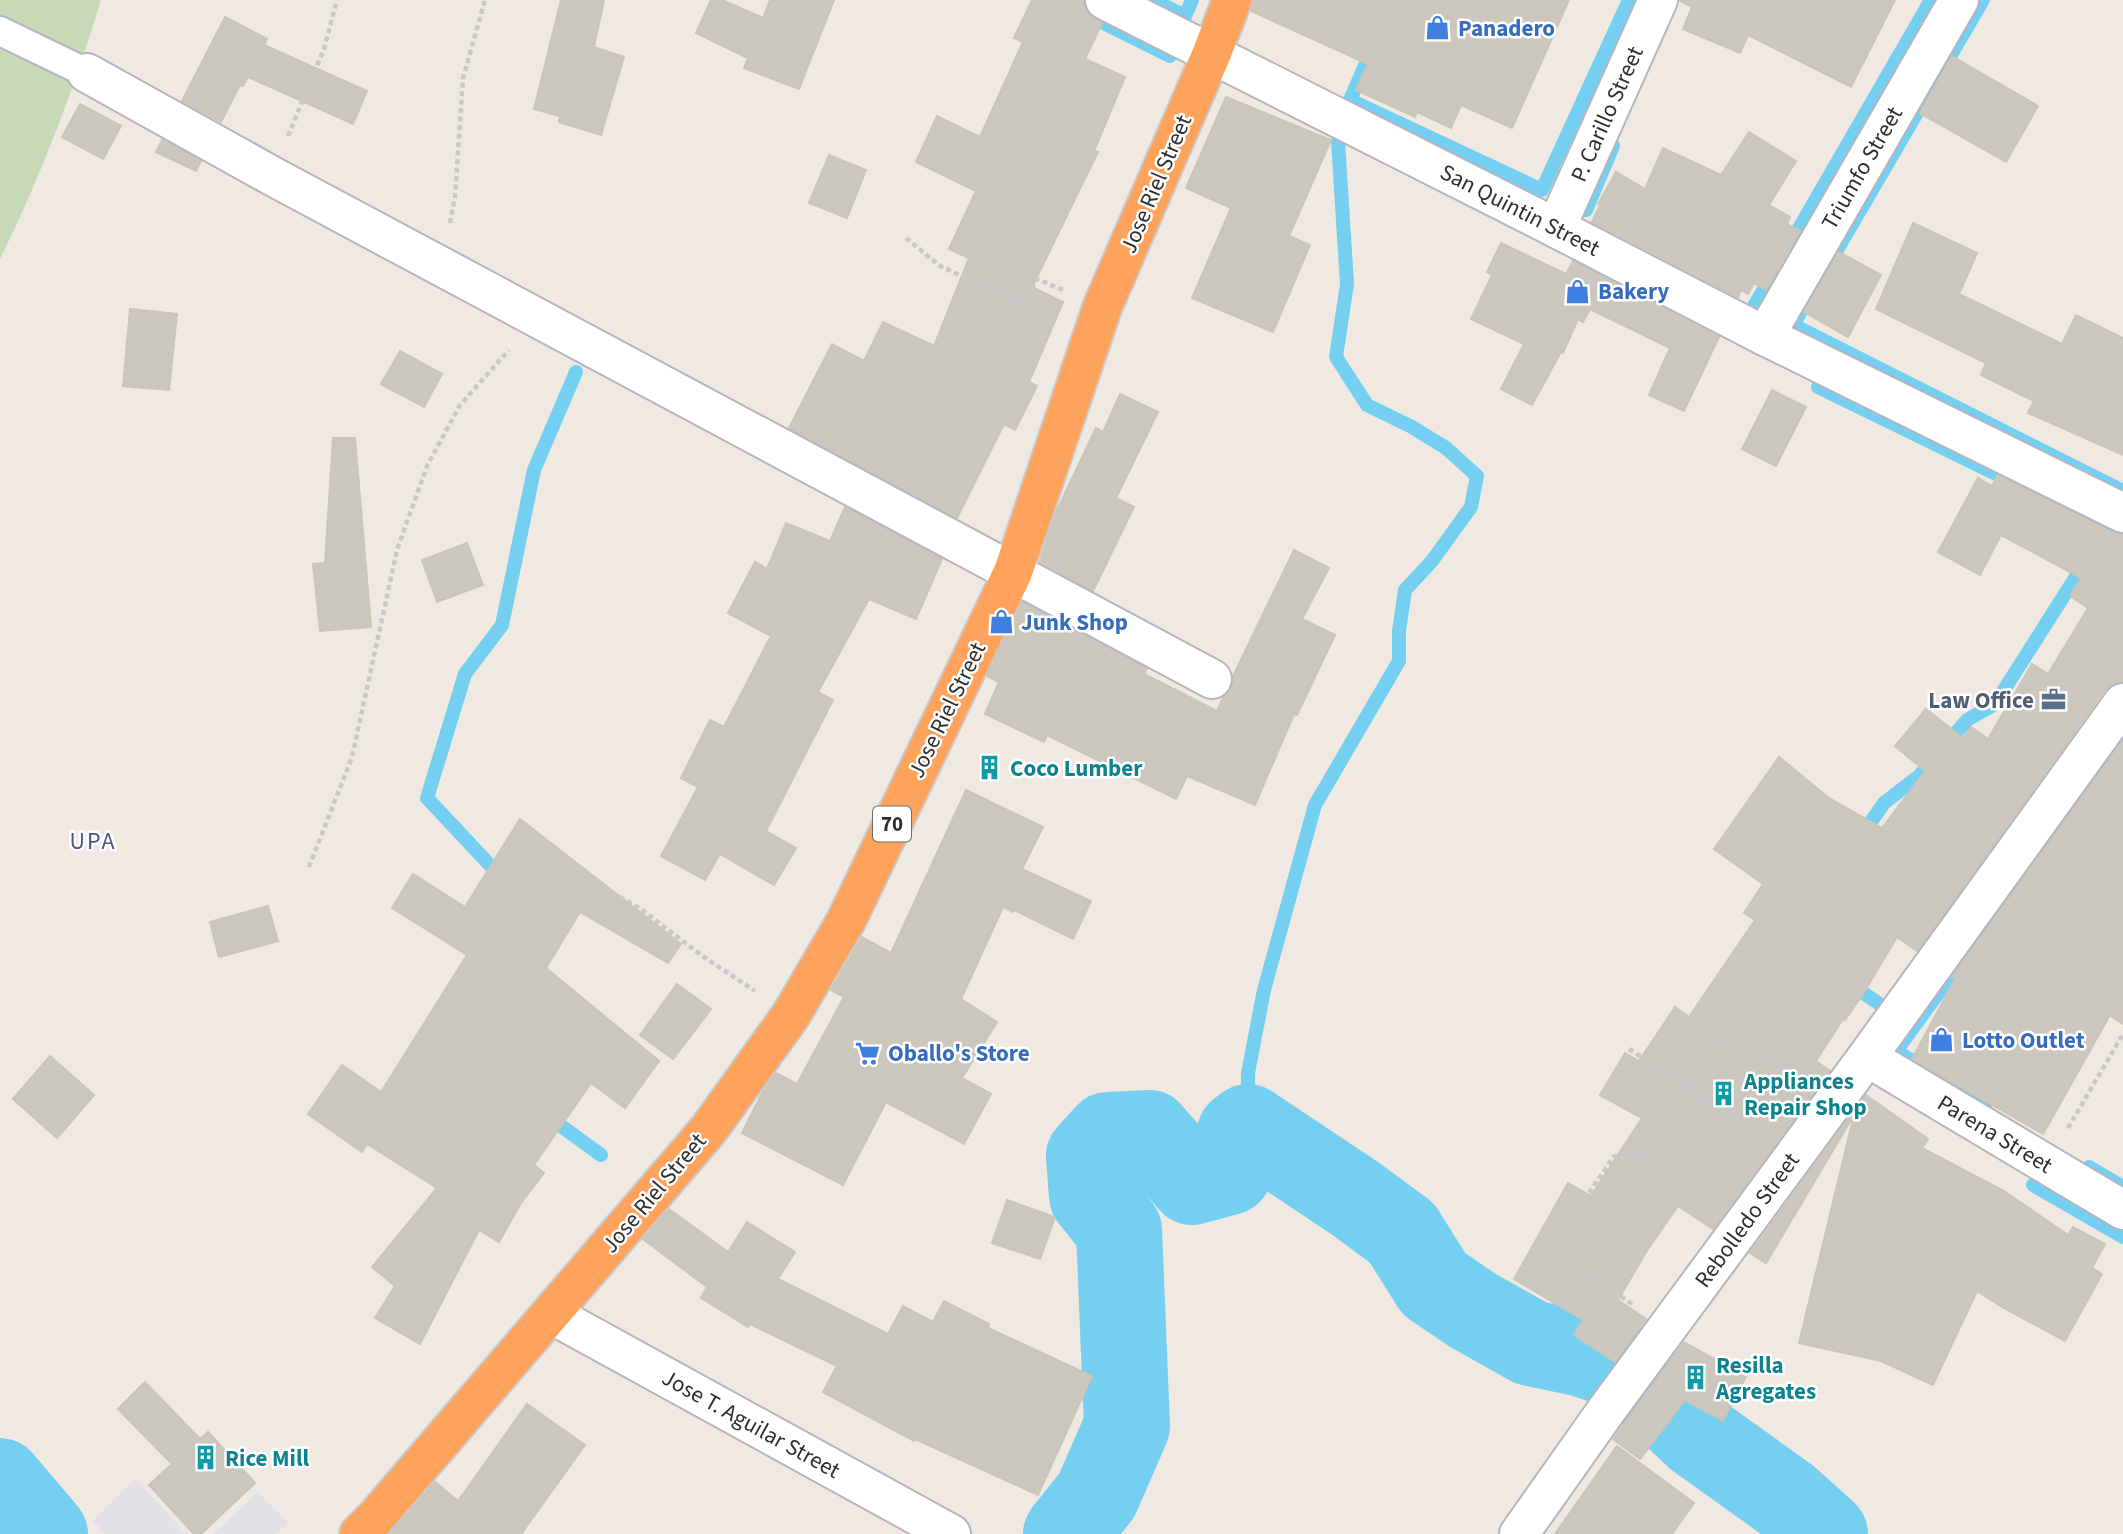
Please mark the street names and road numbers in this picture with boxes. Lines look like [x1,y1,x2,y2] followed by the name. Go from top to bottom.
[1562,41,1652,187] street label: P. Carillo Street
[1813,100,1911,236] street label: Triumfo Street
[1112,110,1200,258] street label: Jose Riel Street
[1434,155,1606,265] street label: San Quintin Street
[900,636,994,783] street label: Jose Riel Street
[873,806,911,842] road number: 70
[1931,1087,2059,1182] street label: Parena Street
[594,1126,714,1260] street label: Jose Riel Street
[1687,1145,1808,1294] street label: Rebolledo Street
[656,1361,846,1487] street label: Jose T. Aguilar Street

